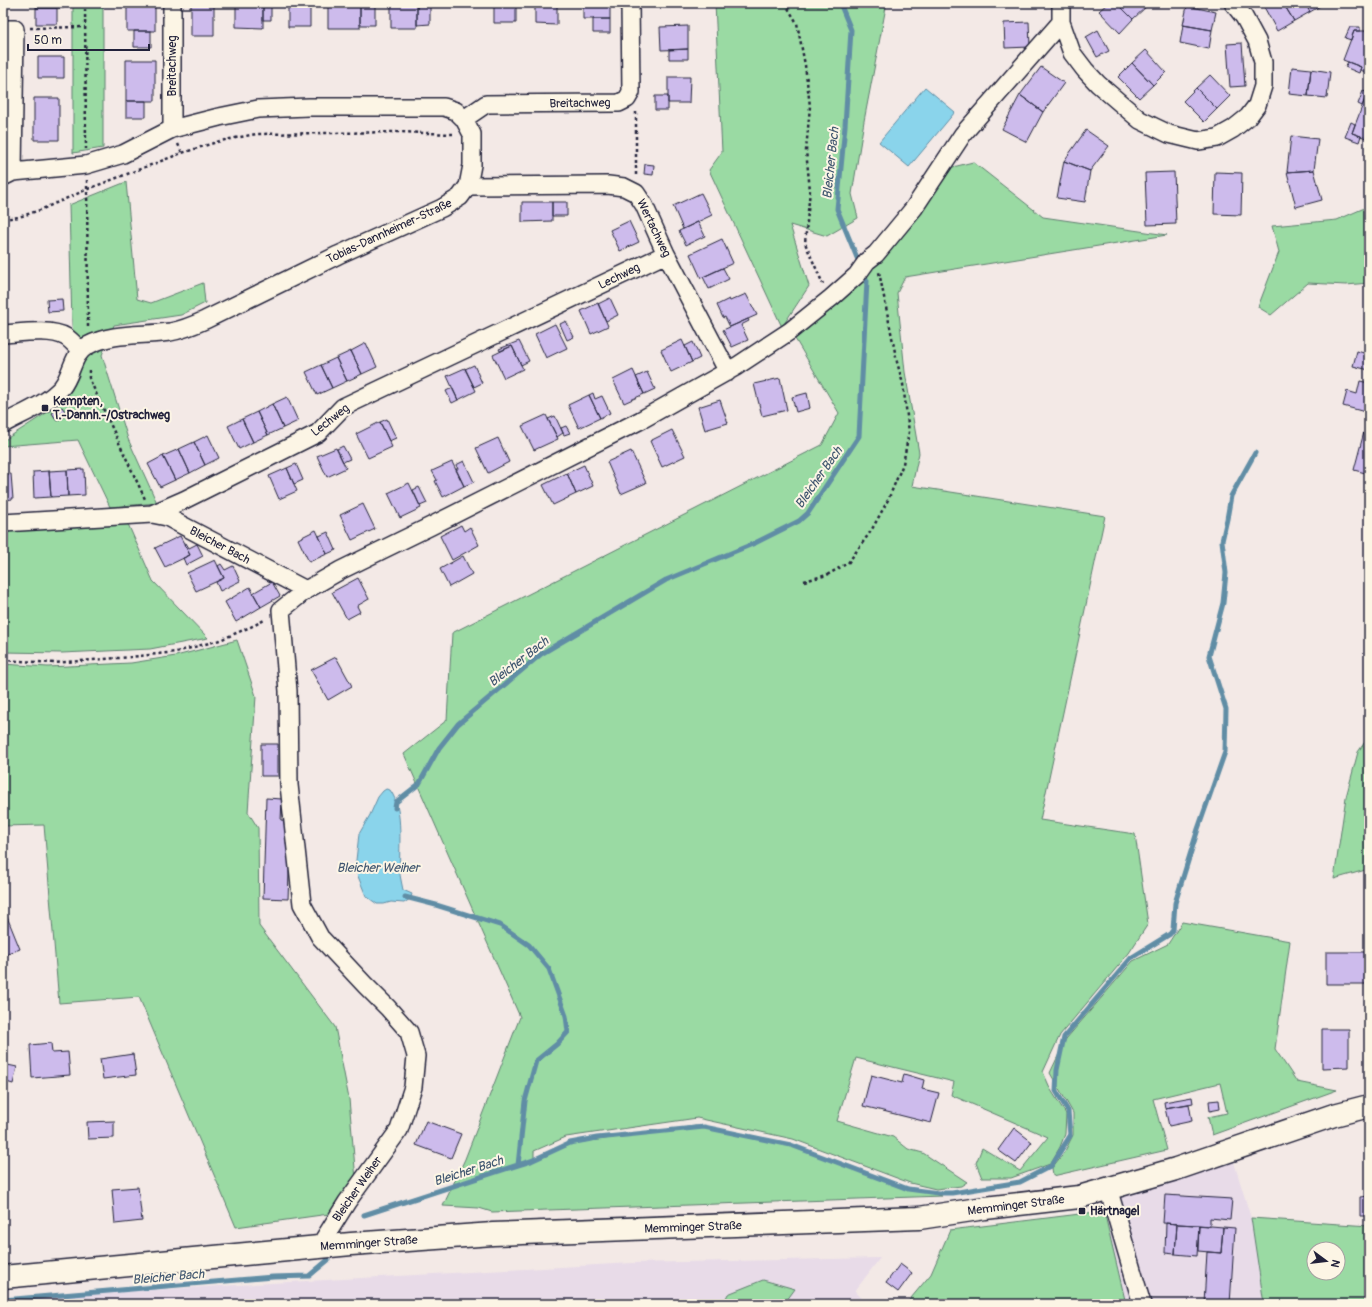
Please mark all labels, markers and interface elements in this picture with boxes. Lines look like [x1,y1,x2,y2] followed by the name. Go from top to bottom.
[28,26,149,52] scale bar
[34,33,62,48] text: 50 m
[165,35,180,97] street label: Breitachweg
[549,95,611,112] street label: Breitachweg
[819,126,843,200] water label: Bleicher Bach
[324,196,454,267] street label: Tobias-Dannheimer-Straße
[633,197,674,260] street label: Wertachweg
[596,260,642,293] street label: Lechweg
[52,394,170,423] place label: Kempten, T.-Dannh.-/Ostrachweg
[308,401,352,440] street label: Lechweg
[40,403,50,413] marker: Kempten, T.-Dannh.-/Ostrachweg
[792,443,846,512] water label: Bleicher Bach
[187,523,253,568] street label: Bleicher Bach
[485,633,553,690] water label: Bleicher Bach
[337,860,422,876] water label: Bleicher Weiher
[432,1152,506,1190] water label: Bleicher Bach
[329,1153,386,1225] street label: Bleicher Weiher
[967,1192,1065,1219] street label: Memminger Straße
[1090,1204,1140,1219] place label: Härtnagel
[1077,1206,1087,1216] marker: Härtnagel
[644,1218,742,1237] street label: Memminger Straße
[320,1233,418,1254] street label: Memminger Straße
[1306,1241,1346,1281] north arrow
[1328,1258,1342,1269] text: N
[132,1266,205,1288] water label: Bleicher Bach

